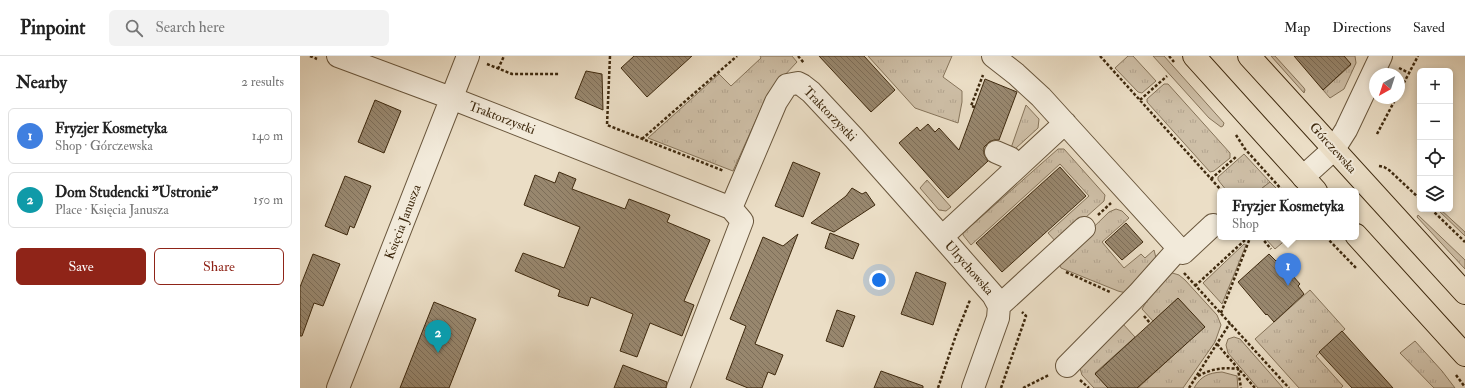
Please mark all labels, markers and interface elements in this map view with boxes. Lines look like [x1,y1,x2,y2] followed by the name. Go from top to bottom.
[109,10,389,46] search box
[20,16,85,40] text: Pinpoint
[123,17,145,39] icon: search
[155,18,225,37] text: Search here
[1284,19,1310,36] text: Map
[1332,19,1391,36] text: Directions
[1413,19,1445,36] text: Saved
[1369,68,1405,104] north arrow
[1417,68,1453,212] map controls
[1417,68,1453,104] button: +
[16,72,67,93] text: Nearby
[241,74,284,90] text: 2 results
[799,83,860,146] street label: Traktorzystki
[466,98,538,139] street label: Traktorzystki
[1417,104,1453,140] button: −
[55,119,167,138] text: Fryzjer Kosmetyka
[1306,119,1360,177] street label: Górczewska
[28,128,32,144] text: 1
[252,128,283,144] text: 140 m
[55,138,153,154] text: Shop · Górczewska
[1417,140,1453,176] button: locate
[1417,176,1453,212] button: layers
[381,182,425,262] street label: Księcia Janusza
[55,183,218,202] text: Dom Studencki "Ustronie"
[1217,188,1359,240] popup
[27,192,33,208] text: 2
[253,192,283,208] text: 150 m
[1232,197,1344,216] text: Fryzjer Kosmetyka
[55,202,169,218] text: Place · Księcia Janusza
[1232,216,1259,232] text: Shop
[940,238,997,300] street label: Ulrychowska
[16,248,146,285] button: Save
[154,248,284,285] button: Share
[1275,253,1301,286] pin: 1
[869,270,889,290] your location
[425,320,451,353] pin: 2

